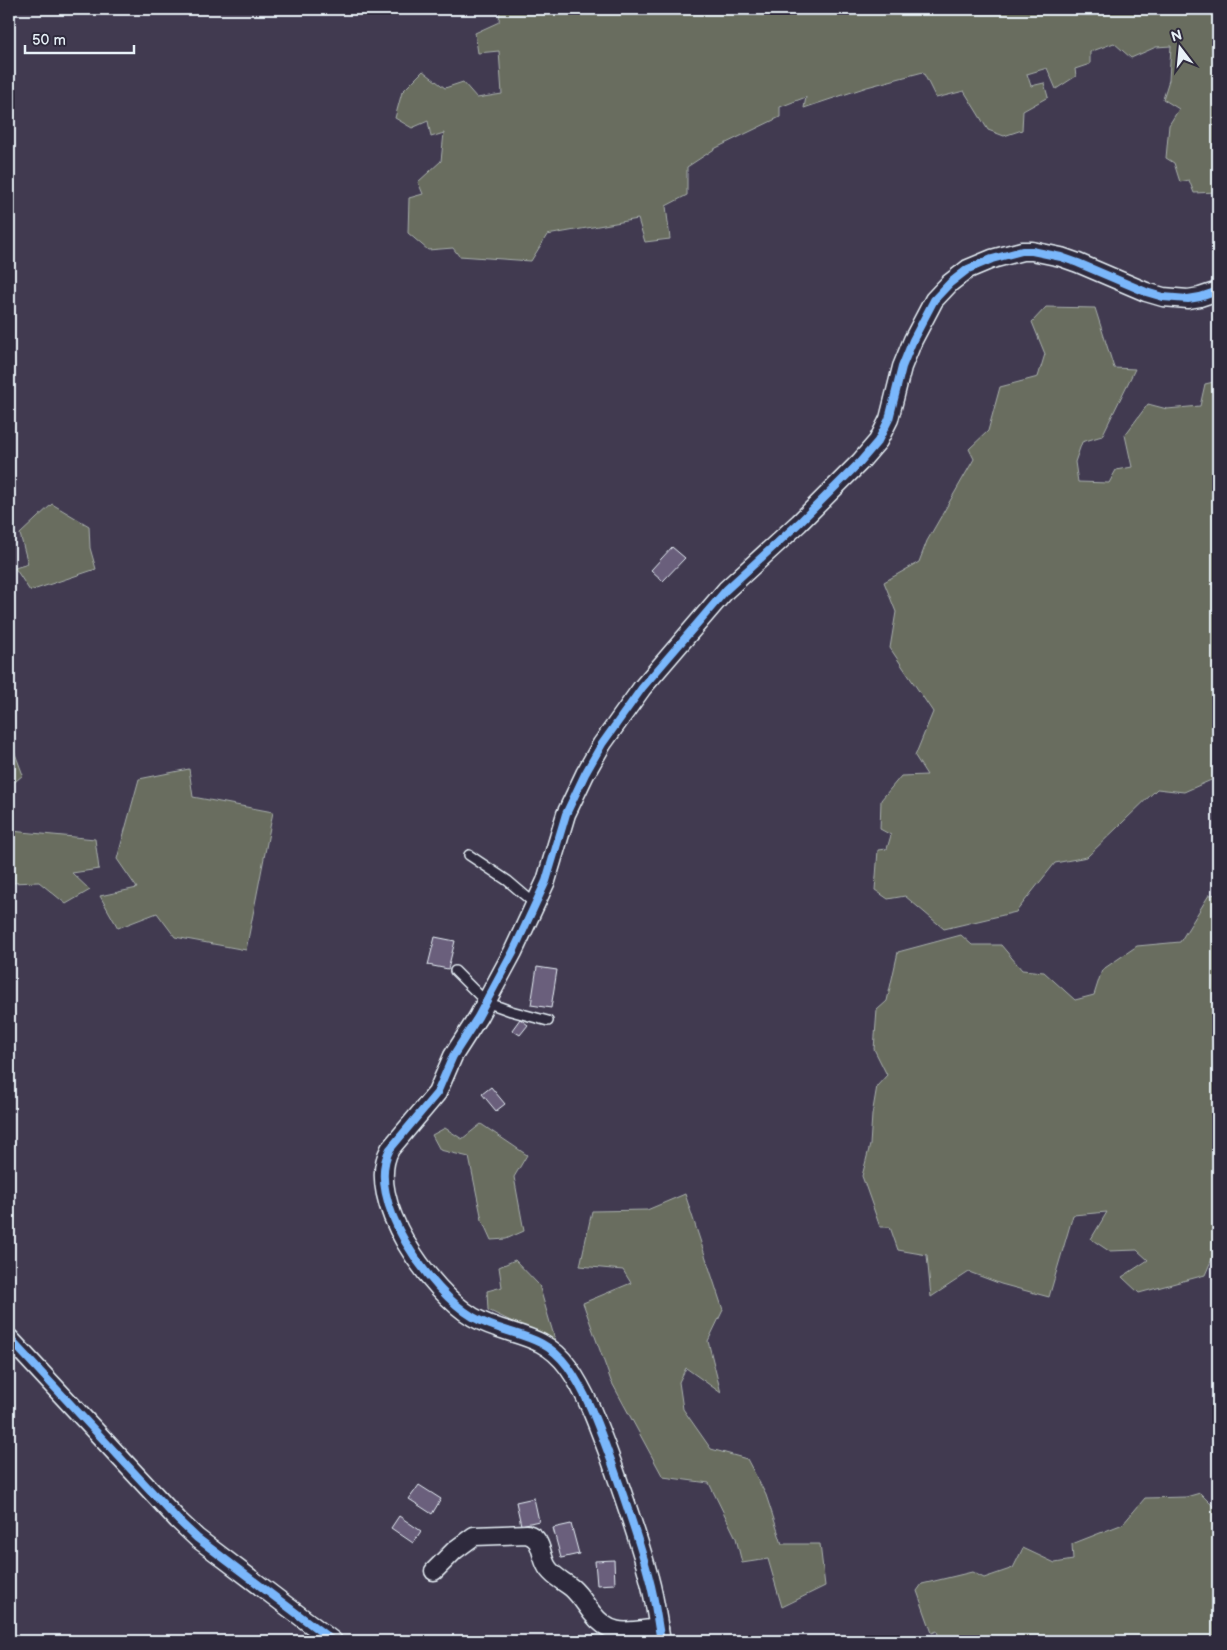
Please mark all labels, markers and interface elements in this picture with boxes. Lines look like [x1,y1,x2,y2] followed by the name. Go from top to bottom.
[25,22,134,54] scale bar
[1154,22,1204,72] north arrow
[1169,26,1184,46] text: N
[32,31,66,50] text: 50 m

